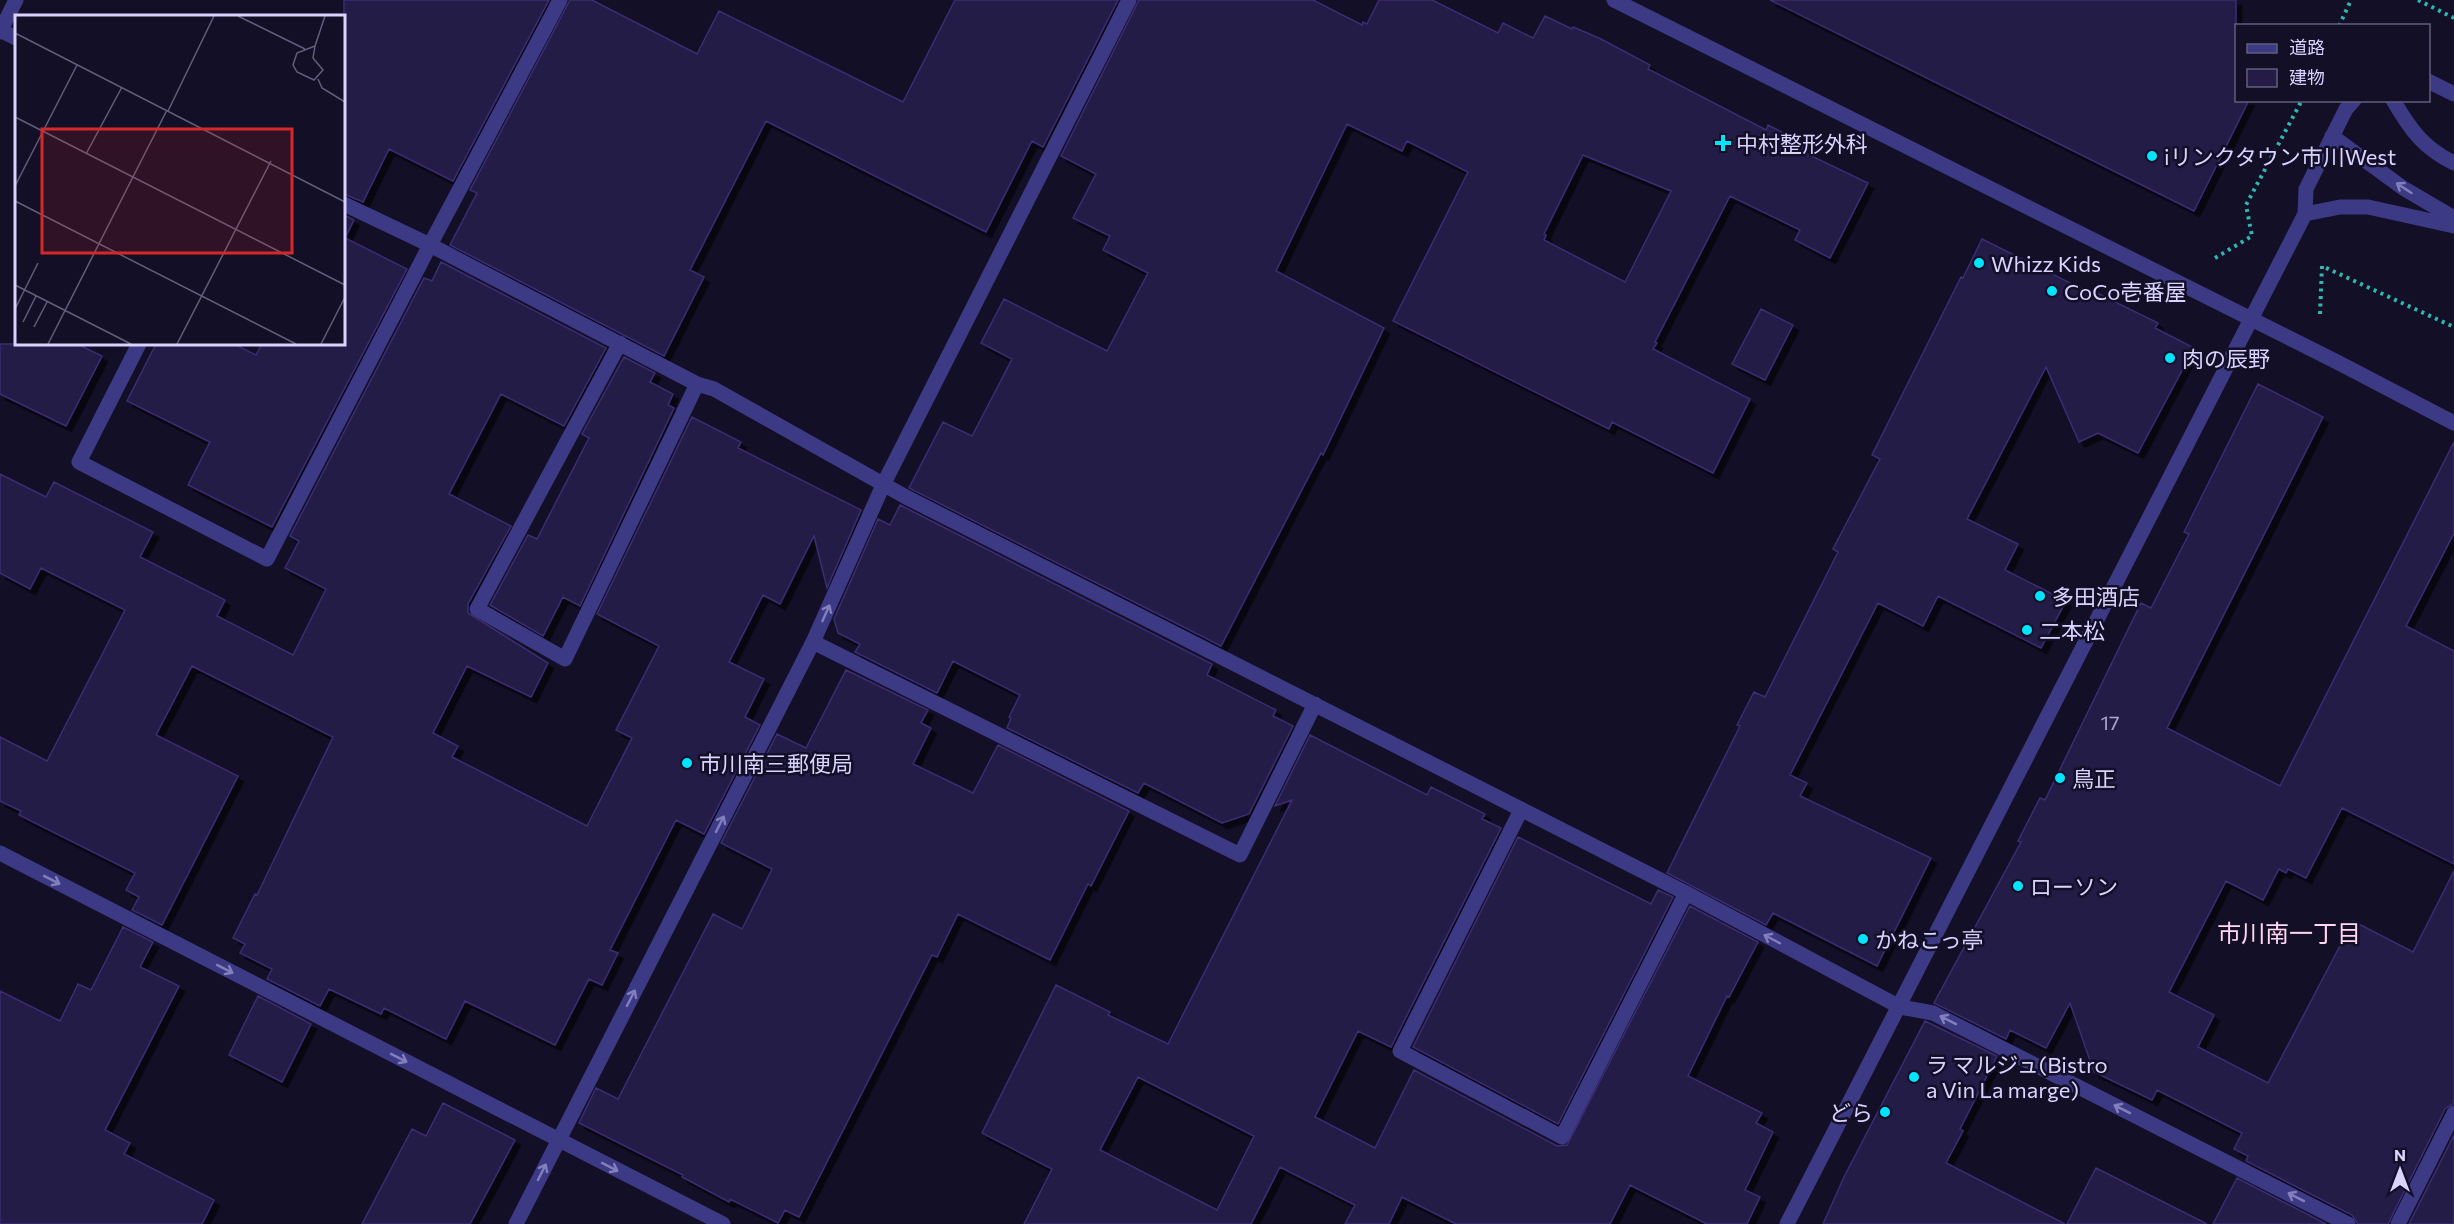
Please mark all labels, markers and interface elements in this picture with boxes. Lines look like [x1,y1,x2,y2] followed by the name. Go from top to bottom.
[15,15,345,345] inset map
[2235,24,2430,102] legend
[2289,36,2325,58] text: 道路
[2289,66,2325,88] text: 建物
[1736,130,1868,157] place label: 中村整形外科
[1714,134,1732,152] marker: 中村整形外科
[2164,143,2396,170] place label: iリンクタウン市川West
[2145,149,2159,163] marker: iリンクタウン市川West
[2396,182,2413,194] one-way arrow
[1991,250,2101,277] place label: Whizz Kids
[1972,256,1986,270] marker: Whizz Kids
[2064,278,2186,305] place label: CoCo壱番屋
[2045,284,2059,298] marker: CoCo壱番屋
[2182,345,2270,372] place label: 肉の辰野
[2163,351,2177,365] marker: 肉の辰野
[2052,583,2140,610] place label: 多田酒店
[2033,589,2047,603] marker: 多田酒店
[821,604,832,622] one-way arrow
[2039,617,2105,644] place label: 二本松
[2020,623,2034,637] marker: 二本松
[2100,710,2120,734] house number: 17
[699,750,853,777] place label: 市川南三郵便局
[680,756,694,770] marker: 市川南三郵便局
[2072,765,2116,792] place label: 鳥正
[2053,771,2067,785] marker: 鳥正
[714,816,726,834] one-way arrow
[2030,873,2118,900] place label: ローソン
[43,874,60,886] one-way arrow
[2011,879,2025,893] marker: ローソン
[2217,918,2361,947] district label: 市川南一丁目
[1875,926,1983,953] place label: かねこっ亭
[1856,932,1870,946] marker: かねこっ亭
[1764,933,1782,944] one-way arrow
[216,964,234,975] one-way arrow
[625,990,637,1007] one-way arrow
[1940,1014,1957,1026] one-way arrow
[1926,1051,2108,1103] place label: ラ マルジュ(Bistro a Vin La marge)
[389,1053,407,1065] one-way arrow
[1907,1070,1921,1084] marker: ラ マルジュ(Bistro a Vin La marge)
[1829,1099,1873,1126] place label: どら
[2113,1103,2131,1114] one-way arrow
[1878,1105,1892,1119] marker: どら
[2370,1140,2430,1200] north arrow
[2394,1145,2406,1164] text: N
[600,1161,618,1173] one-way arrow
[537,1163,549,1181] one-way arrow
[2287,1191,2305,1203] one-way arrow

